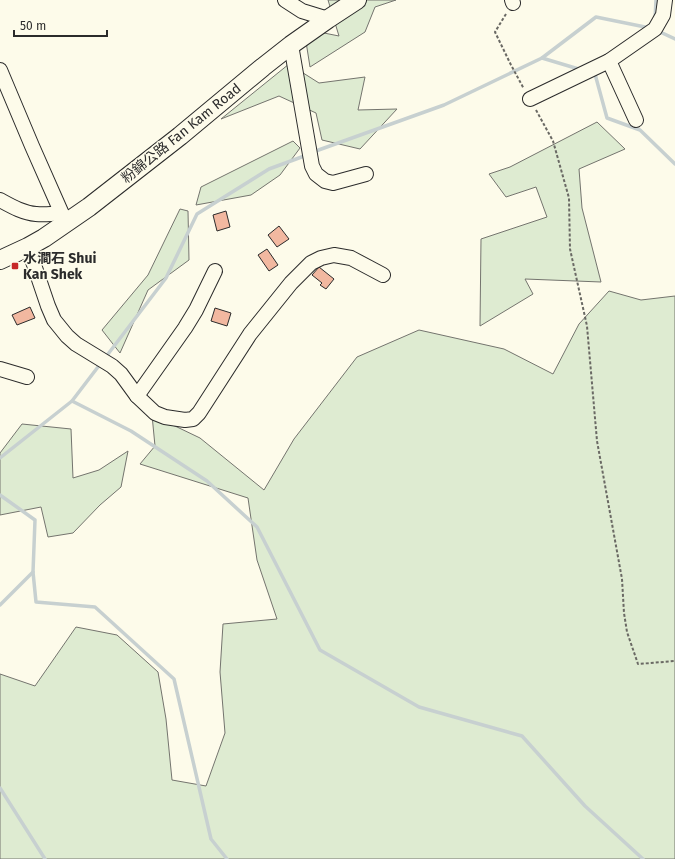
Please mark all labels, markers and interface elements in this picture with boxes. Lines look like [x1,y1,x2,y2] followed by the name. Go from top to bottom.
[14,12,107,38] scale bar
[20,19,46,33] text: 50 m
[118,80,245,187] street label: 粉錦公路 Fan Kam Road
[23,250,96,283] place label: 水澗石 Shui Kan Shek
[10,261,20,271] marker: 水澗石 Shui Kan Shek

